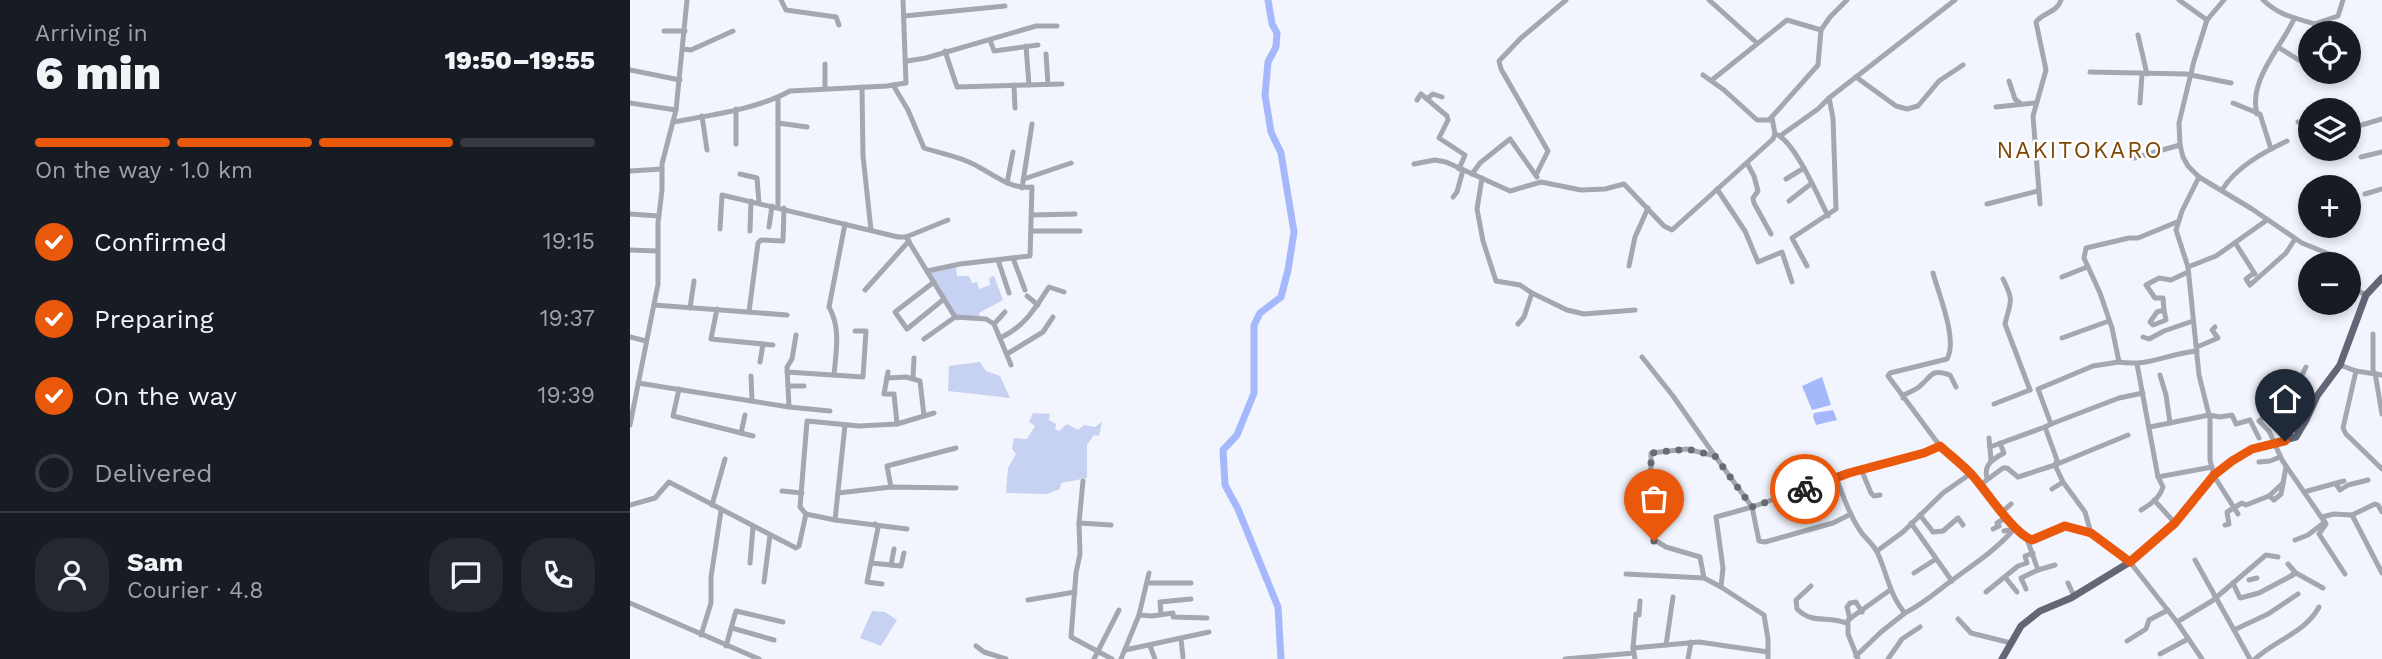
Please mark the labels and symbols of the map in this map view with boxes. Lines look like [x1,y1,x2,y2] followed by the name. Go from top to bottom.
[1996,137,2164,164] district label: NAKITOKARO
[2255,369,2315,441] pin
[1770,454,1840,524] courier
[1624,469,1684,541] pin

